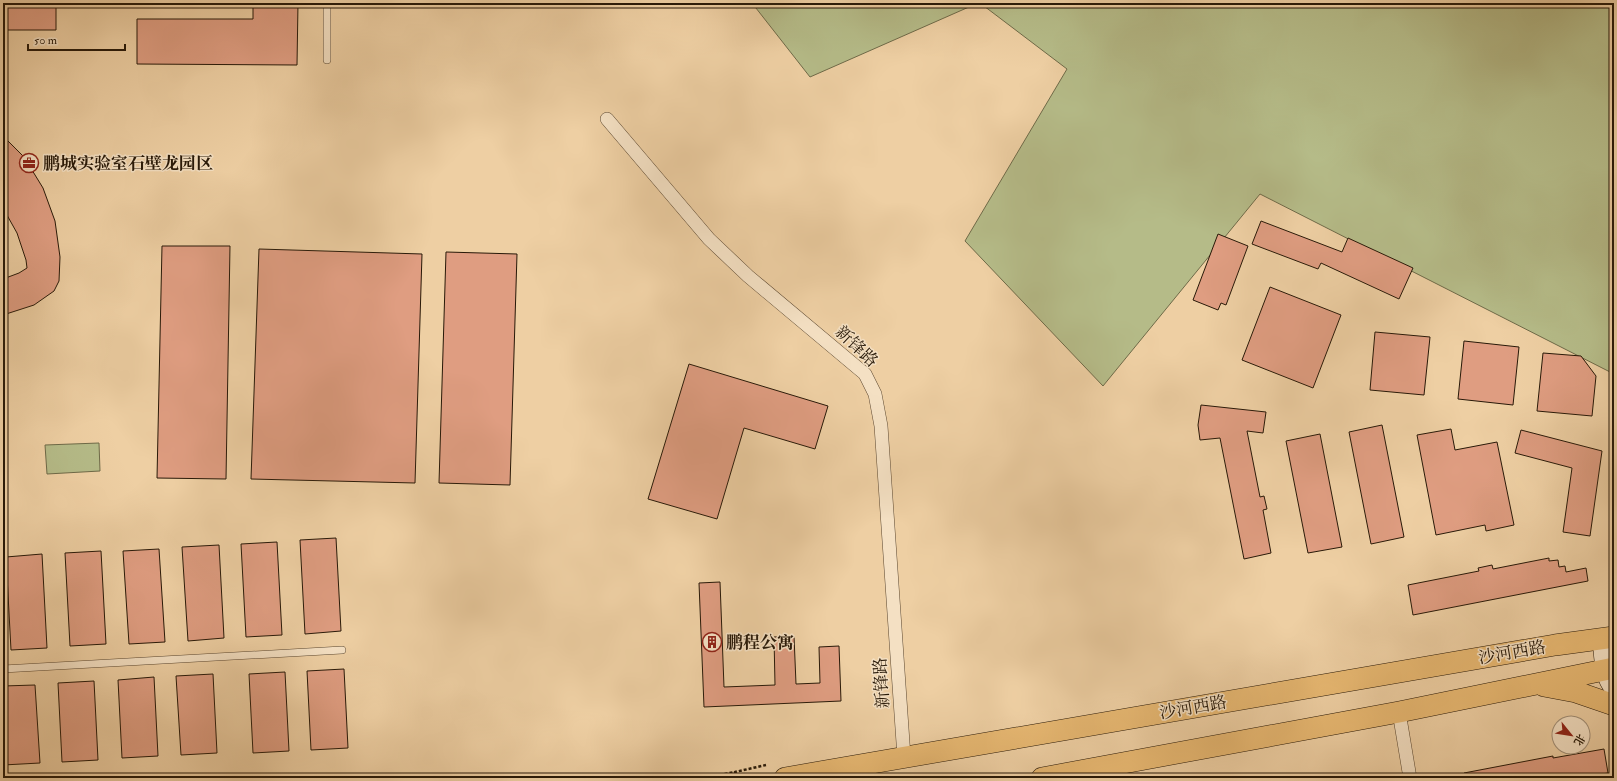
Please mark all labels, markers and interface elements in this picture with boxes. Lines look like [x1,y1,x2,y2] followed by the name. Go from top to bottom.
[28,26,125,52] scale bar
[34,33,58,48] text: 50 m
[18,152,40,174] office icon: 鹏城实验室石壁龙园区
[43,153,213,174] place label: 鹏城实验室石壁龙园区
[831,321,882,371] street label: 新锋路
[701,631,723,653] building icon: 鹏程公寓
[726,632,794,653] place label: 鹏程公寓
[1477,636,1547,669] street label: 沙河西路
[869,657,894,709] street label: 新锋路
[1158,691,1228,724] street label: 沙河西路
[1551,715,1591,755] north arrow
[1571,732,1588,748] text: 北

